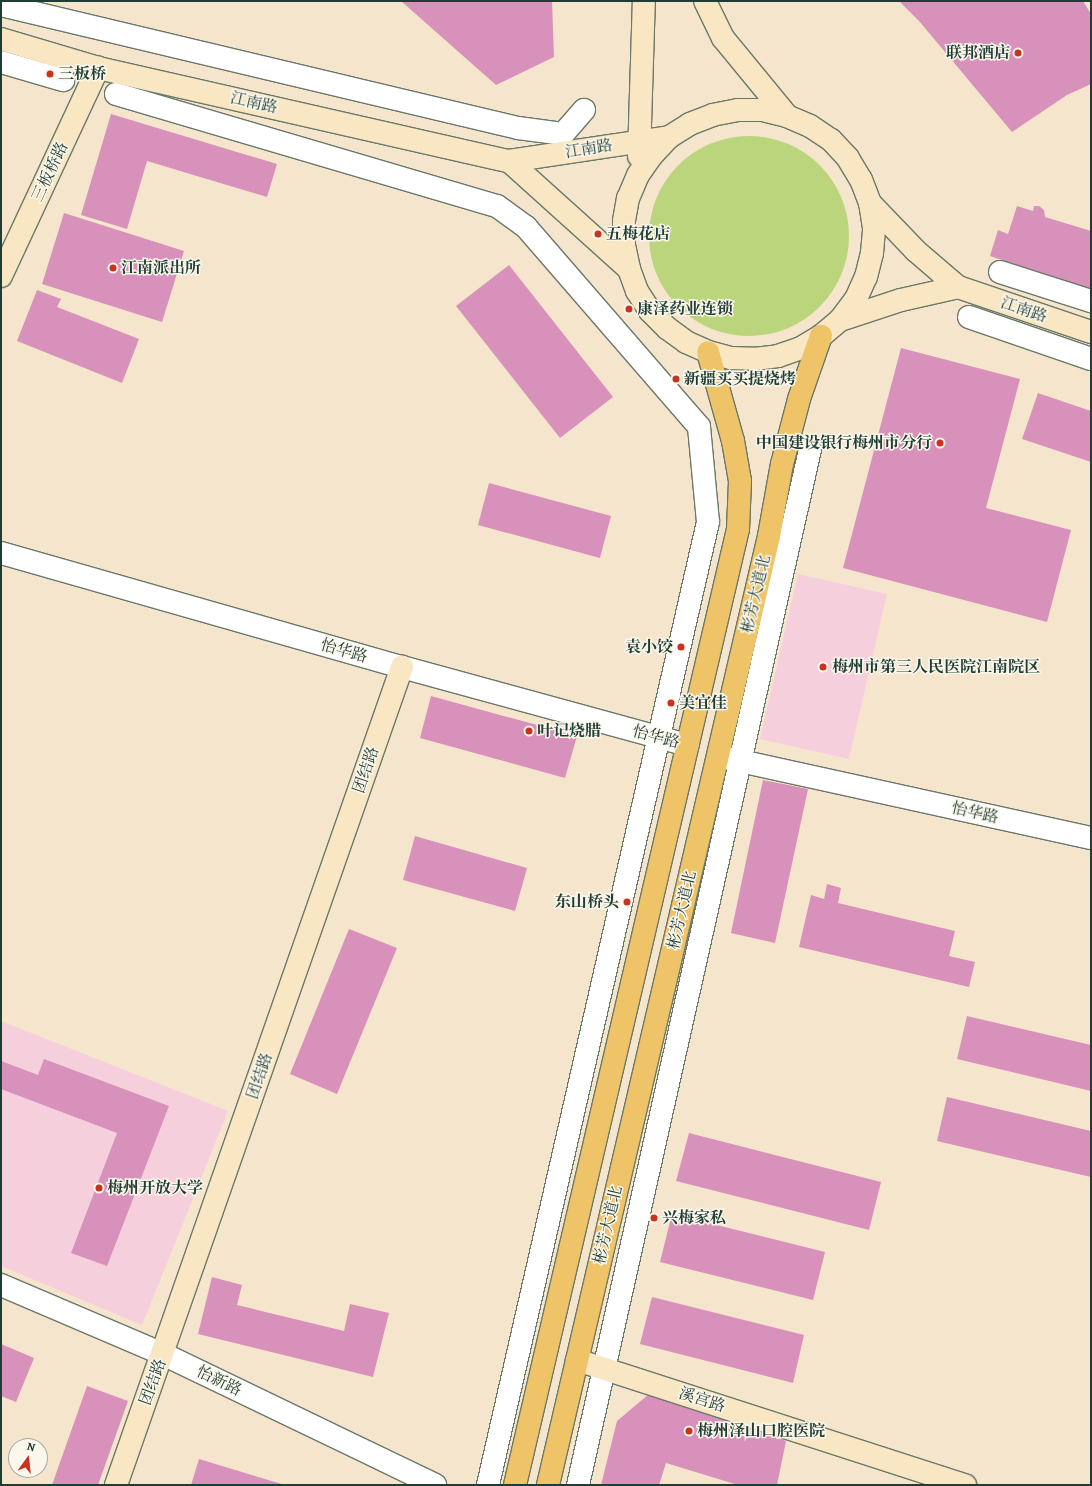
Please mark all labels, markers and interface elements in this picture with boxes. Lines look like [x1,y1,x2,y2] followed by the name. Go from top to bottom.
[946,43,1010,63] place label: 联邦酒店
[1013,48,1023,58] marker: 联邦酒店
[58,64,106,84] place label: 三板桥
[45,69,55,79] marker: 三板桥
[228,88,280,118] street label: 江南路
[564,136,614,162] street label: 江南路
[28,139,72,205] street label: 三板桥路
[606,224,670,244] place label: 五梅花店
[593,229,603,239] marker: 五梅花店
[121,258,201,278] place label: 江南派出所
[108,263,118,273] marker: 江南派出所
[998,293,1050,327] street label: 江南路
[637,299,733,319] place label: 康泽药业连锁
[624,304,634,314] marker: 康泽药业连锁
[684,369,796,389] place label: 新疆买买提烧烤
[671,374,681,384] marker: 新疆买买提烧烤
[756,433,932,453] place label: 中国建设银行梅州市分行
[935,438,945,448] marker: 中国建设银行梅州市分行
[738,553,774,635] street label: 彬芳大道北
[318,635,370,667] street label: 怡华路
[625,637,673,657] place label: 袁小饺
[676,642,686,652] marker: 袁小饺
[832,657,1040,677] place label: 梅州市第三人民医院江南院区
[817,661,829,673] marker: 梅州市第三人民医院江南院区
[679,693,727,713] place label: 美宜佳
[666,698,676,708] marker: 美宜佳
[537,721,601,741] place label: 叶记烧腊
[630,722,682,752] street label: 怡华路
[524,726,534,736] marker: 叶记烧腊
[349,744,383,796] street label: 团结路
[949,798,1001,828] street label: 怡华路
[664,869,700,951] street label: 彬芳大道北
[555,892,619,912] place label: 东山桥头
[622,897,632,907] marker: 东山桥头
[243,1050,277,1102] street label: 团结路
[107,1178,203,1198] place label: 梅州开放大学
[94,1183,104,1193] marker: 梅州开放大学
[590,1184,626,1266] street label: 彬芳大道北
[662,1208,726,1228] place label: 兴梅家私
[649,1213,659,1223] marker: 兴梅家私
[136,1356,170,1408] street label: 团结路
[193,1362,245,1400] street label: 怡新路
[676,1383,728,1417] street label: 溪宫路
[697,1421,825,1441] place label: 梅州泽山口腔医院
[684,1426,694,1436] marker: 梅州泽山口腔医院
[8,1438,48,1478] north arrow
[25,1439,37,1455] text: N

